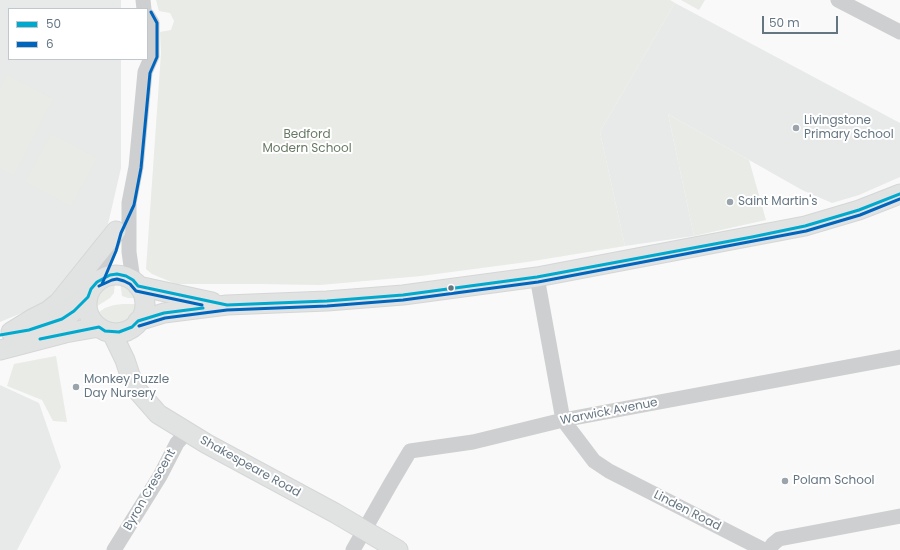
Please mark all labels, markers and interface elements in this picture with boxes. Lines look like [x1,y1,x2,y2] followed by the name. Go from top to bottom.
[8,8,148,60] legend
[764,8,840,34] scale bar
[769,14,800,31] text: 50 m
[46,15,61,32] text: 50
[46,35,54,52] text: 6
[804,114,894,142] place label: Livingstone Primary School
[791,123,801,133] marker: Livingstone Primary School
[262,128,352,156] park label: Bedford Modern School
[738,195,817,209] place label: Saint Martin's
[725,197,735,207] marker: Saint Martin's
[446,283,456,293] unlabelled marker
[84,373,169,401] place label: Monkey Puzzle Day Nursery
[71,382,81,392] marker: Monkey Puzzle Day Nursery
[559,396,659,428] street label: Warwick Avenue
[197,433,303,501] street label: Shakespeare Road
[121,447,179,533] street label: Byron Crescent
[793,474,875,488] place label: Polam School
[780,476,790,486] marker: Polam School
[651,488,723,534] street label: Linden Road

